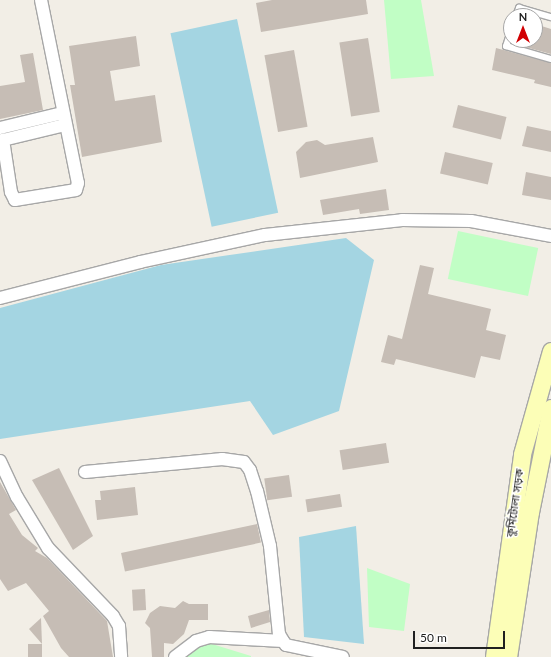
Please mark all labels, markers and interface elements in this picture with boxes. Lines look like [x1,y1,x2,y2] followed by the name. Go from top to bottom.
[503,8,543,48] north arrow
[519,10,527,23] text: N
[504,468,526,538] street label: কুর্মিটোলা সড়ক
[415,623,507,649] scale bar
[420,630,447,645] text: 50 m

